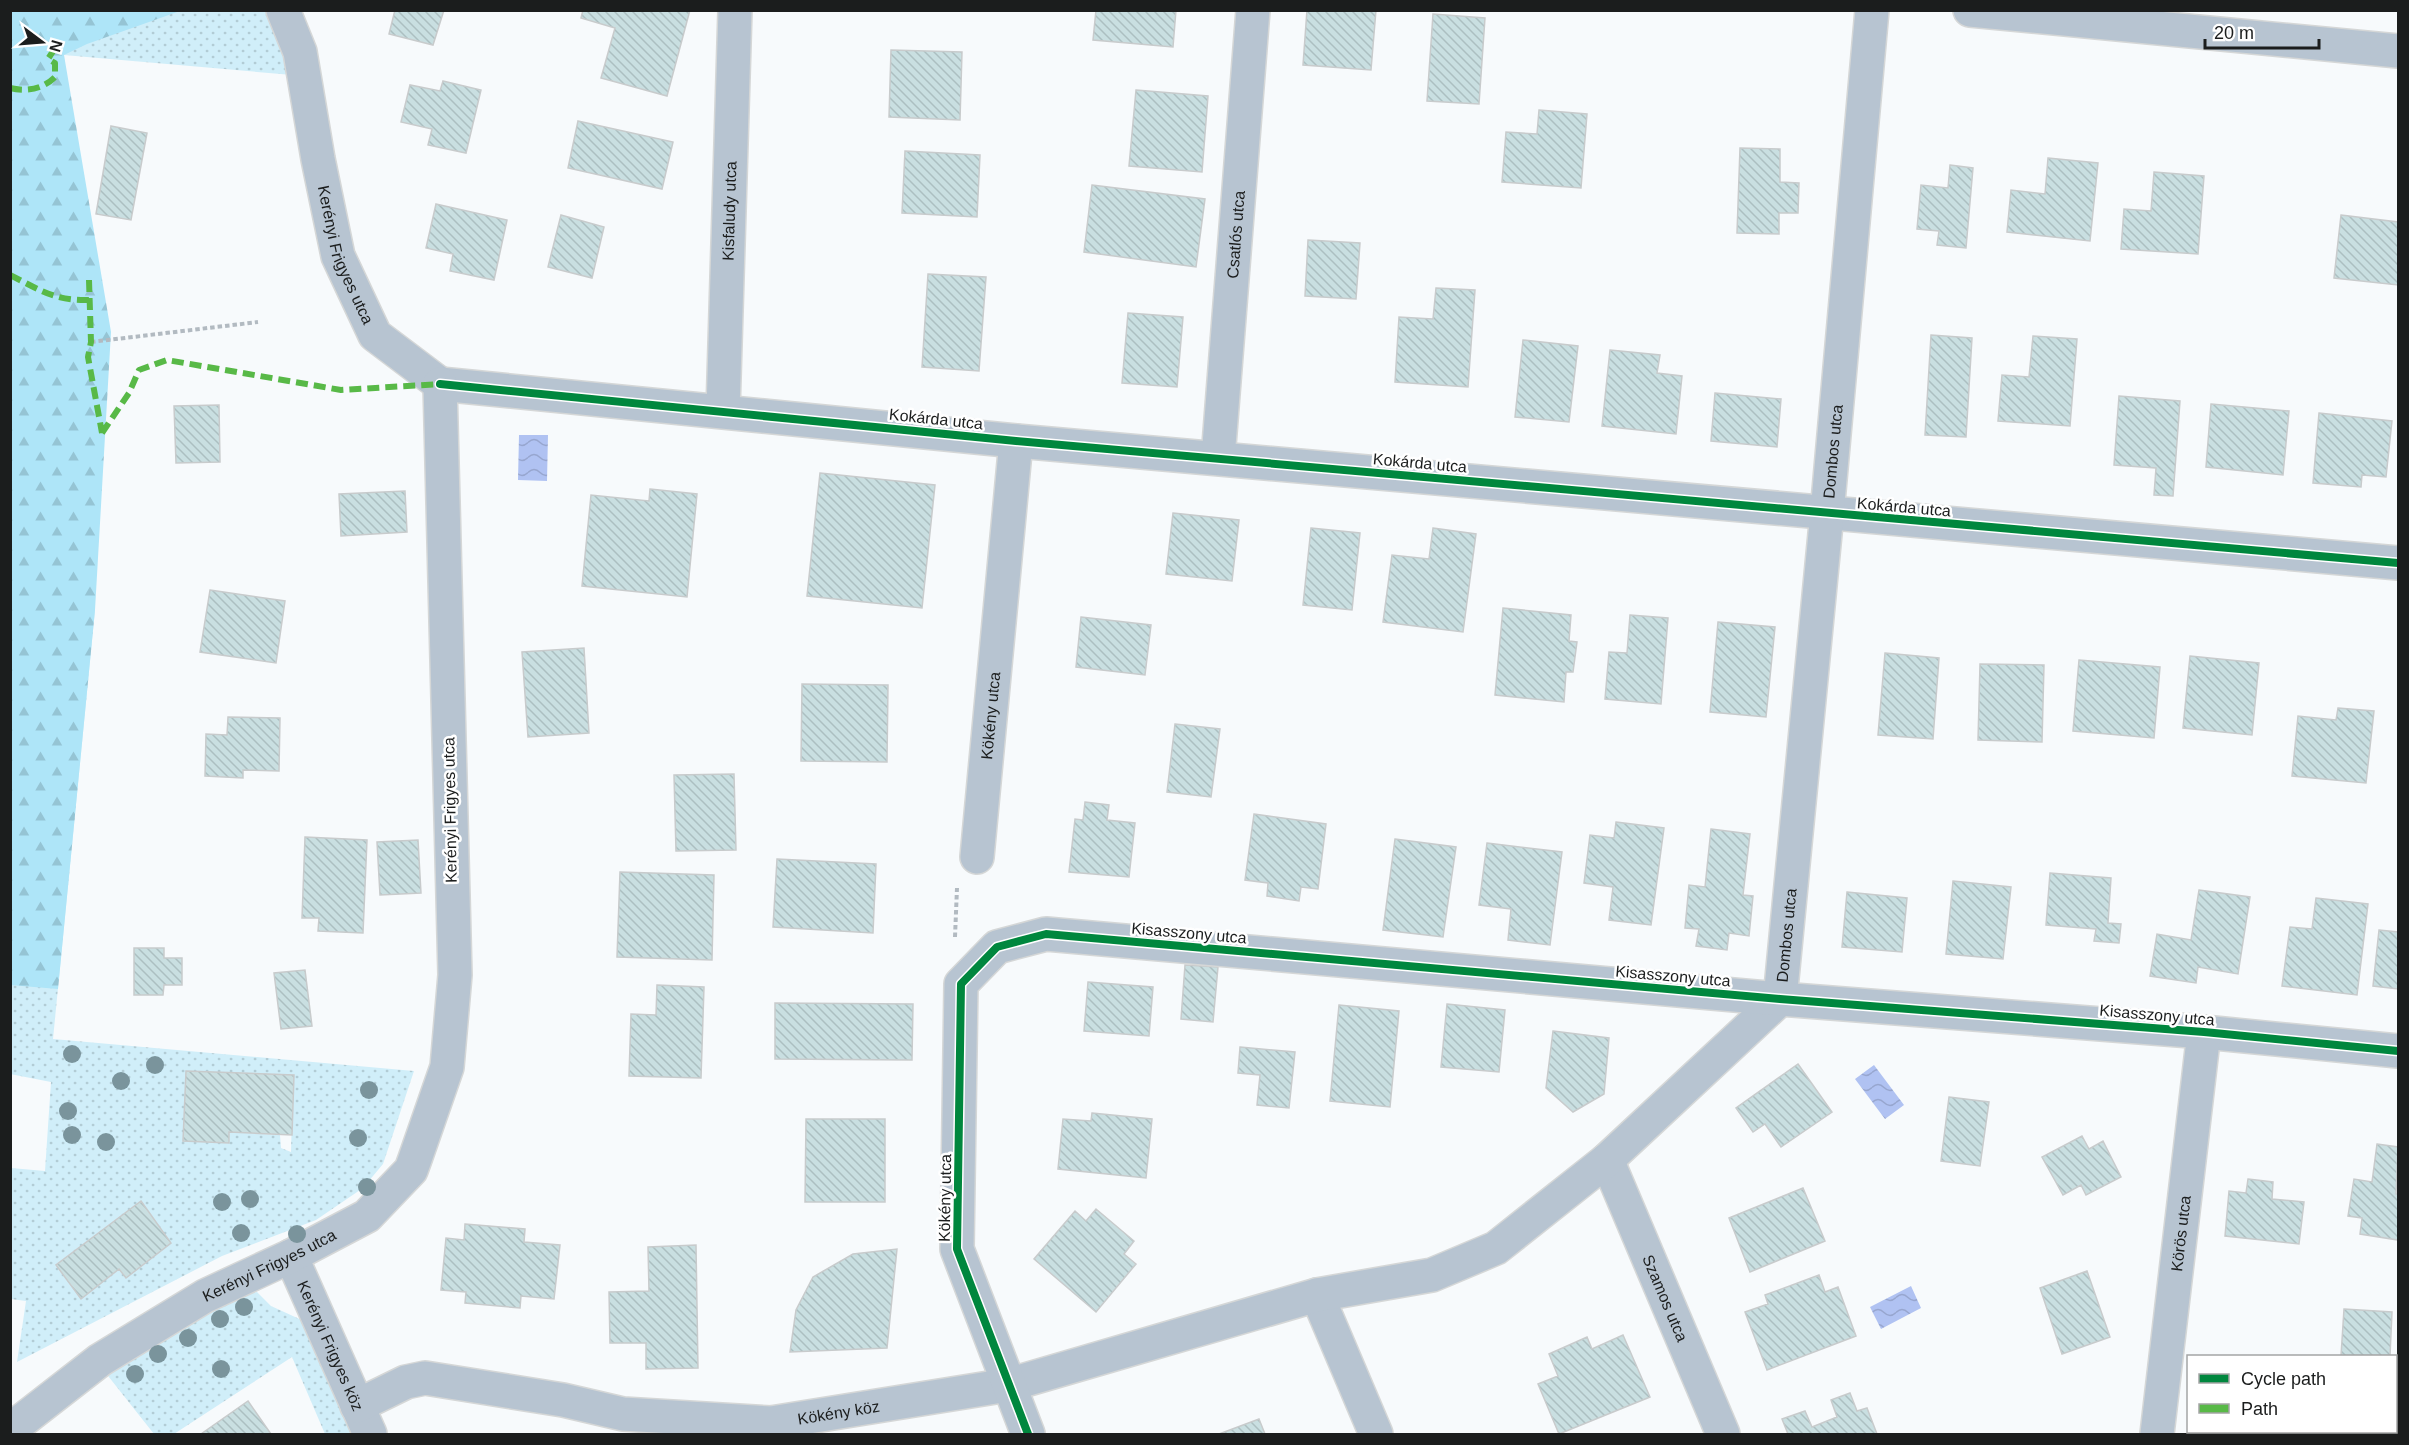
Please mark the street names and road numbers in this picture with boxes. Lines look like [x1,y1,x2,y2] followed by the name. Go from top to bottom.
[719,161,739,261] street label: Kisfaludy utca
[315,184,377,327] street label: Kerényi Frigyes utca
[1224,190,1247,279] street label: Csatlós utca
[1820,404,1845,499] street label: Dombos utca
[888,406,984,432] street label: Kokárda utca
[1372,450,1468,476] street label: Kokárda utca
[1856,494,1952,520] street label: Kokárda utca
[978,671,1003,760] street label: Kökény utca
[440,737,460,883] street label: Kerényi Frigyes utca
[1773,887,1799,983] street label: Dombos utca
[1131,919,1247,947] street label: Kisasszony utca
[1615,962,1731,990] street label: Kisasszony utca
[2099,1001,2215,1029] street label: Kisasszony utca
[936,1154,954,1242] street label: Kökény utca
[2168,1194,2193,1272] street label: Körös utca
[200,1226,339,1305] street label: Kerényi Frigyes utca
[1640,1252,1691,1344] street label: Szamos utca
[294,1278,367,1413] street label: Kerényi Frigyes köz
[796,1397,881,1427] street label: Kökény köz

